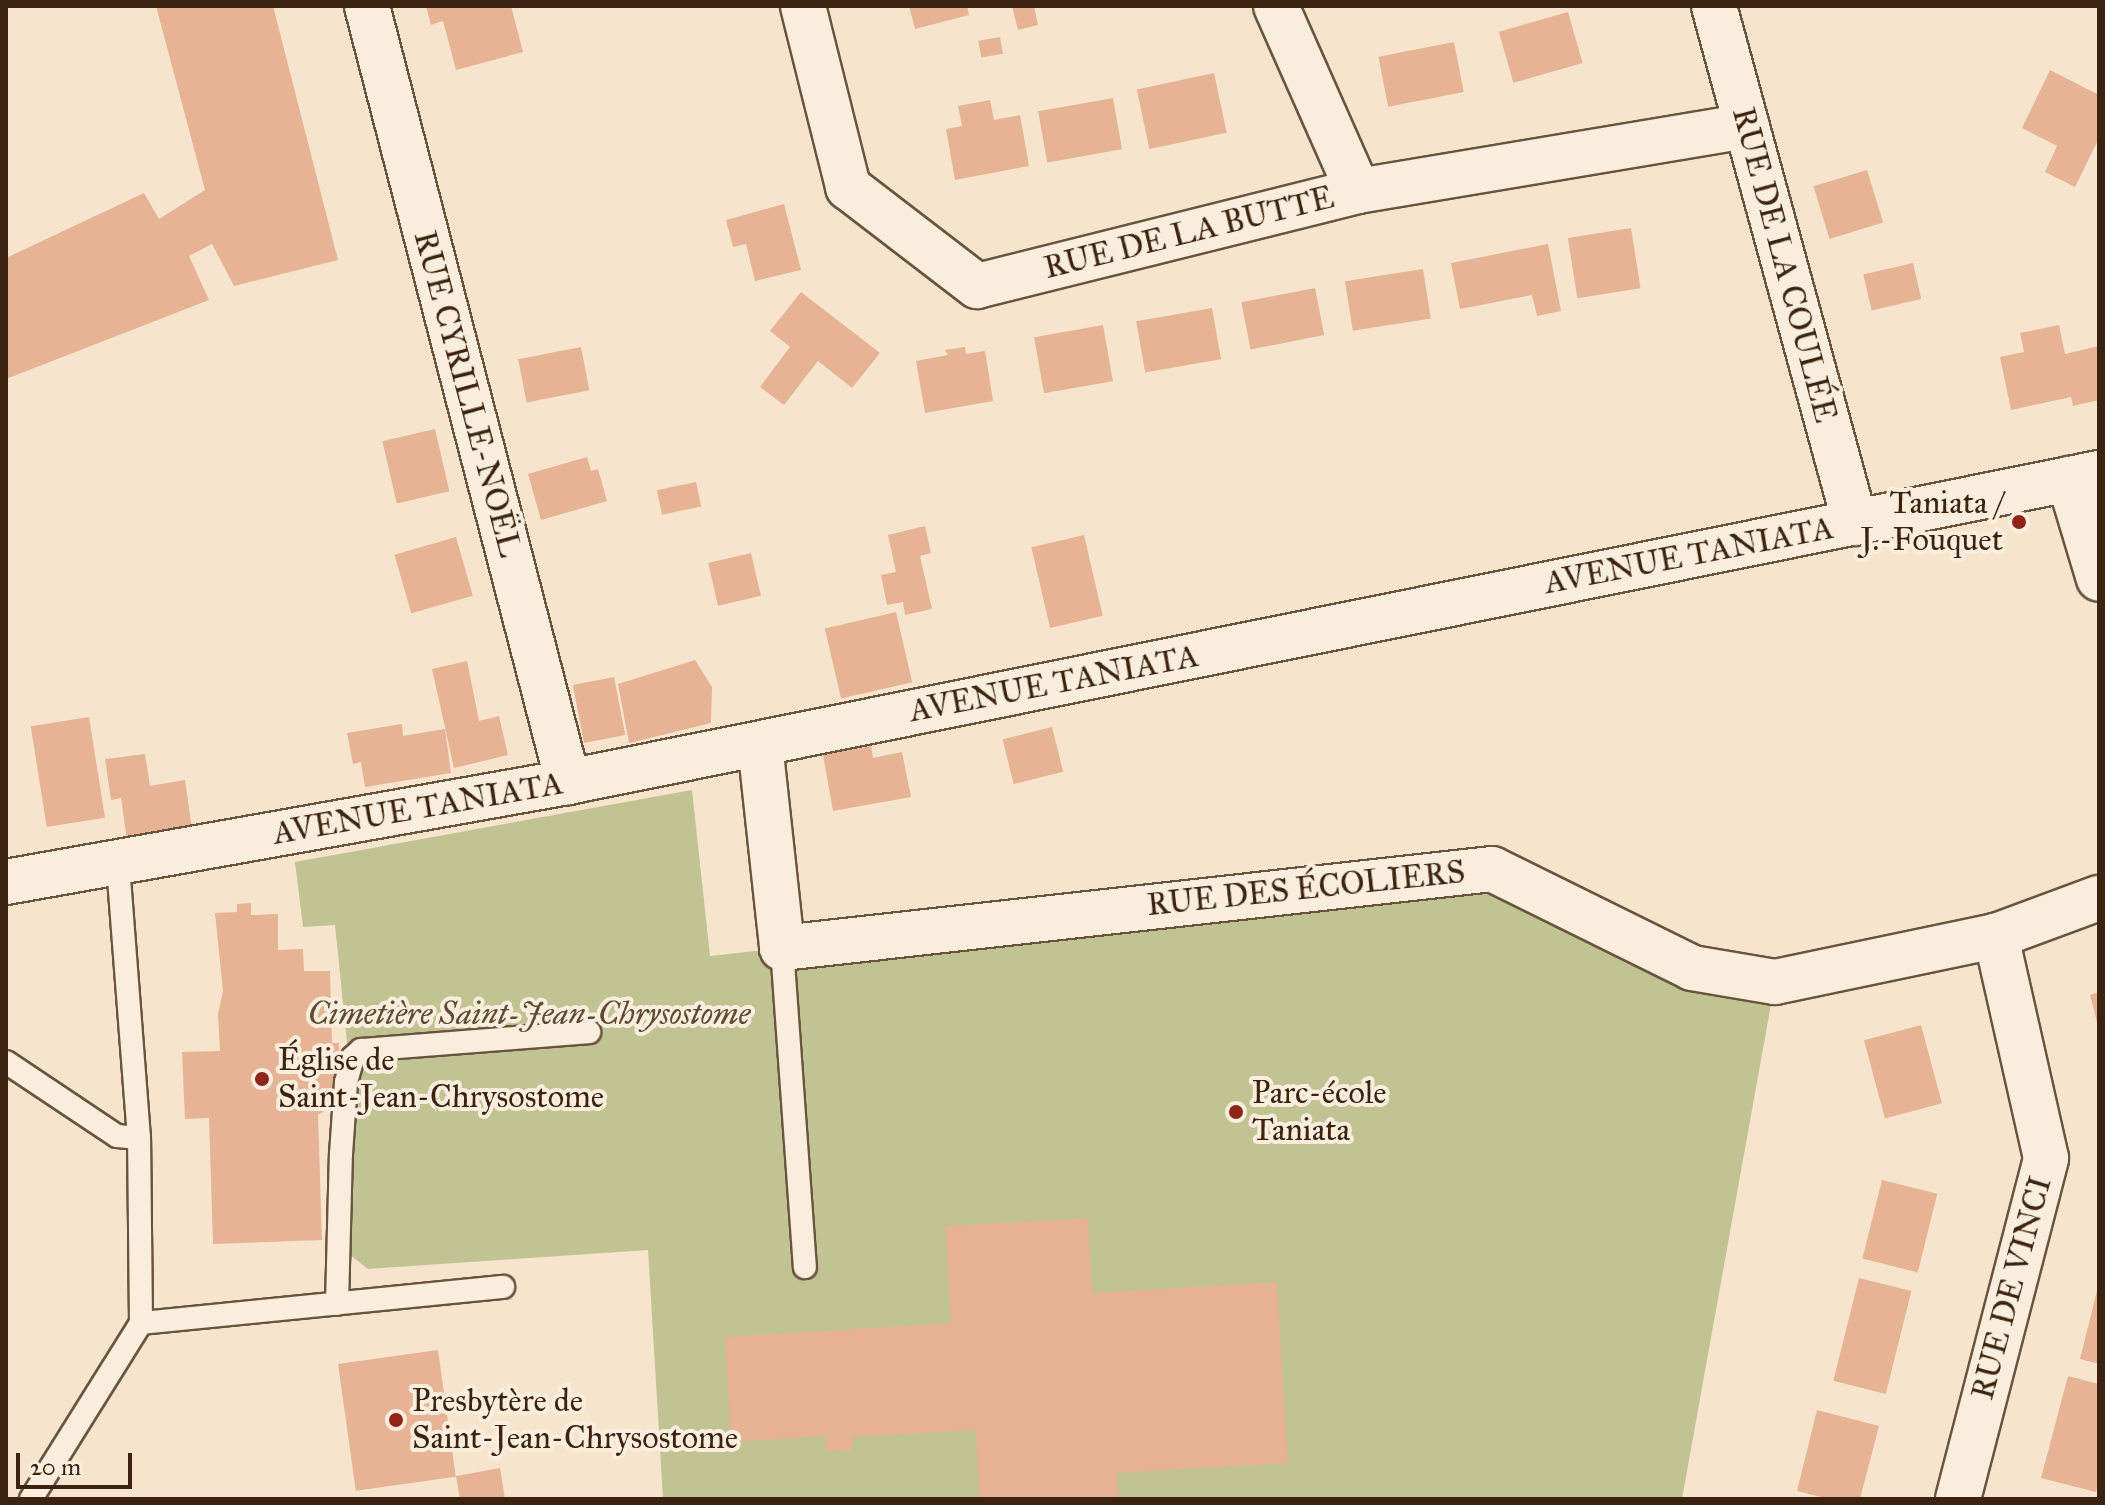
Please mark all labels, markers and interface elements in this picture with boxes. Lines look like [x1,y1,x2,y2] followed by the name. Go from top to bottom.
[1723,103,1845,427] street label: RUE DE LA COULÉE
[1040,178,1338,288] street label: RUE DE LA BUTTE
[405,227,529,561] street label: RUE CYRILLE-NOËL
[1861,485,2003,560] place label: Taniata / J.-Fouquet
[1541,509,1837,603] street label: AVENUE TANIATA
[2010,513,2028,531] marker: Taniata / J.-Fouquet
[906,637,1202,731] street label: AVENUE TANIATA
[270,765,566,853] street label: AVENUE TANIATA
[1145,853,1467,925] street label: RUE DES ÉCOLIERS
[308,995,750,1033] park label: Cimetière Saint-Jean-Chrysostome
[278,1042,604,1117] place label: Église de Saint-Jean-Chrysostome
[253,1070,271,1088] marker: Église de Saint-Jean-Chrysostome
[1252,1075,1387,1150] place label: Parc-école Taniata
[1227,1103,1245,1121] marker: Parc-école Taniata
[1964,1172,2060,1404] street label: RUE DE VINCI
[412,1383,738,1458] place label: Presbytère de Saint-Jean-Chrysostome
[387,1411,405,1429] marker: Presbytère de Saint-Jean-Chrysostome
[20,1437,136,1487] scale bar
[30,1452,81,1482] text: 20 m

